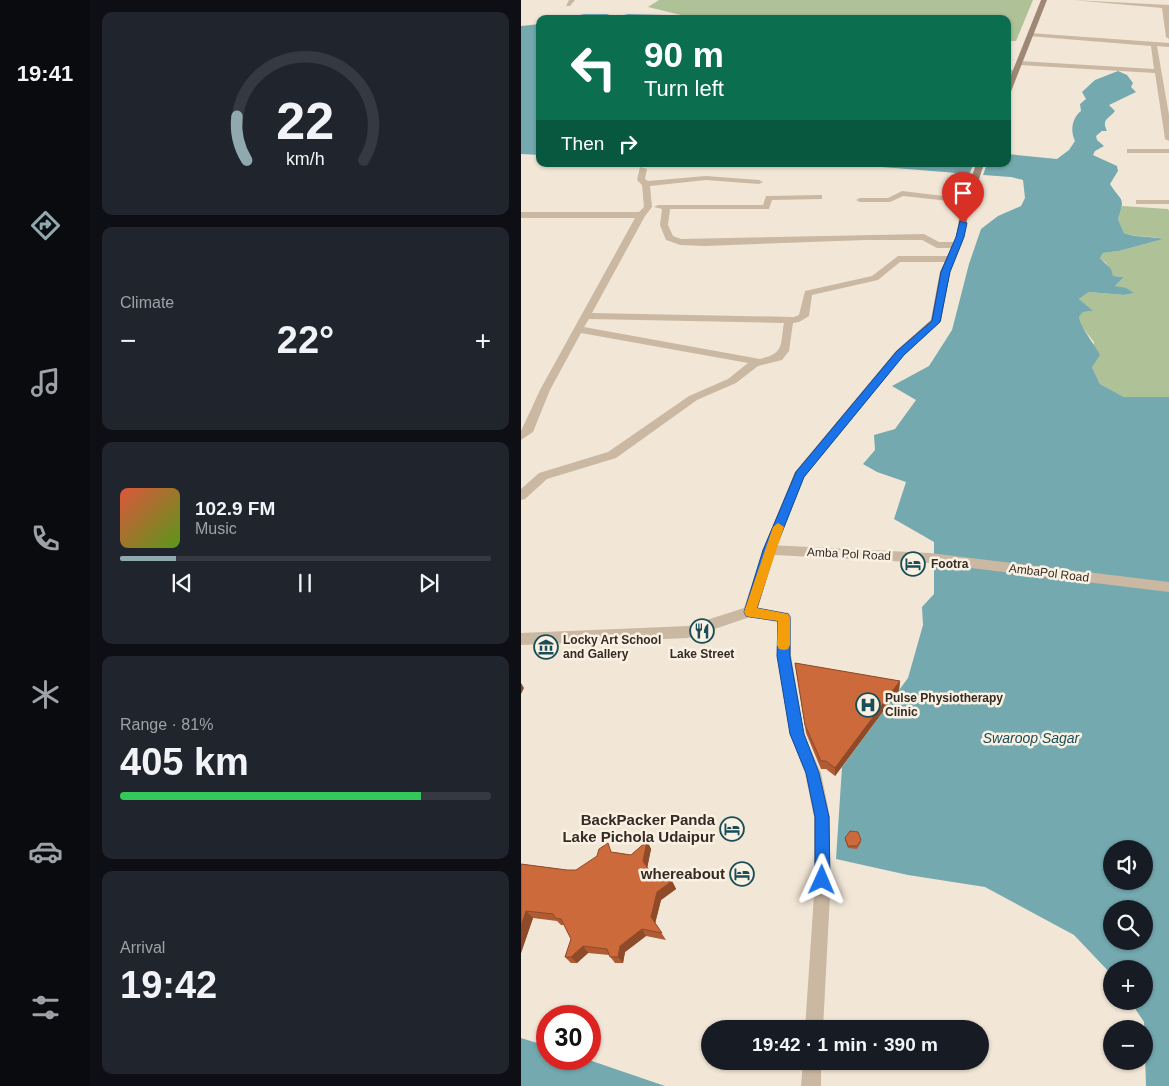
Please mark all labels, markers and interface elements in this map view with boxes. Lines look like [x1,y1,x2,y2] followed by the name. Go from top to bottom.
[561,35,626,100] icon: left
[644,35,724,74] text: 90 m
[17,61,73,86] text: 19:41
[644,76,724,101] text: Turn left
[277,92,334,150] text: 22
[614,130,642,158] icon: right
[561,133,604,154] text: Then
[286,149,325,169] text: km/h
[942,172,984,223] pin
[949,179,977,207] icon: arrive
[28,208,63,243] icon: directions
[120,294,174,311] text: Climate
[277,319,334,361] text: 22°
[120,325,136,356] text: −
[475,325,491,356] text: +
[28,365,63,400] icon: music
[195,498,275,519] text: 102.9 FM
[195,520,237,537] text: Music
[28,521,63,556] icon: phone
[807,545,891,563] street label: Amba Pol Road
[900,551,926,577] hotel icon: Footra
[931,557,969,571] place label: Footra
[1008,561,1090,585] street label: AmbaPol Road
[168,569,196,597] icon: previous
[291,569,319,597] icon: pause
[415,569,443,597] icon: next
[689,618,715,644] restaurant icon: Lake Street
[563,633,661,661] place label: Locky Art School and Gallery
[533,634,559,660] museum icon: Locky Art School and Gallery
[670,647,734,661] place label: Lake Street
[28,677,63,712] icon: climate
[885,691,1003,719] place label: Pulse Physiotherapy Clinic
[855,692,881,718] hospital icon: Pulse Physiotherapy Clinic
[120,716,213,733] text: Range · 81%
[983,730,1081,746] water label: Swaroop Sagar
[120,741,249,783] text: 405 km
[562,811,716,845] place label: BackPacker Panda Lake Pichola Udaipur
[719,816,745,842] hotel icon: BackPacker Panda Lake Pichola Udaipur
[28,834,63,869] icon: car
[1103,840,1153,1070] map controls
[1103,840,1153,890] button: sound
[795,853,847,905] position arrow
[729,861,755,887] hotel icon: whereabout
[640,865,725,882] place label: whereabout
[1103,900,1153,950] button: search
[120,939,165,956] text: Arrival
[1103,960,1153,1010] button: +
[120,964,217,1006] text: 19:42
[28,990,63,1025] icon: filters
[536,1005,601,1070] speed limit sign: 30
[1103,1020,1153,1070] button: −
[752,1034,938,1055] text: 19:42 · 1 min · 390 m

